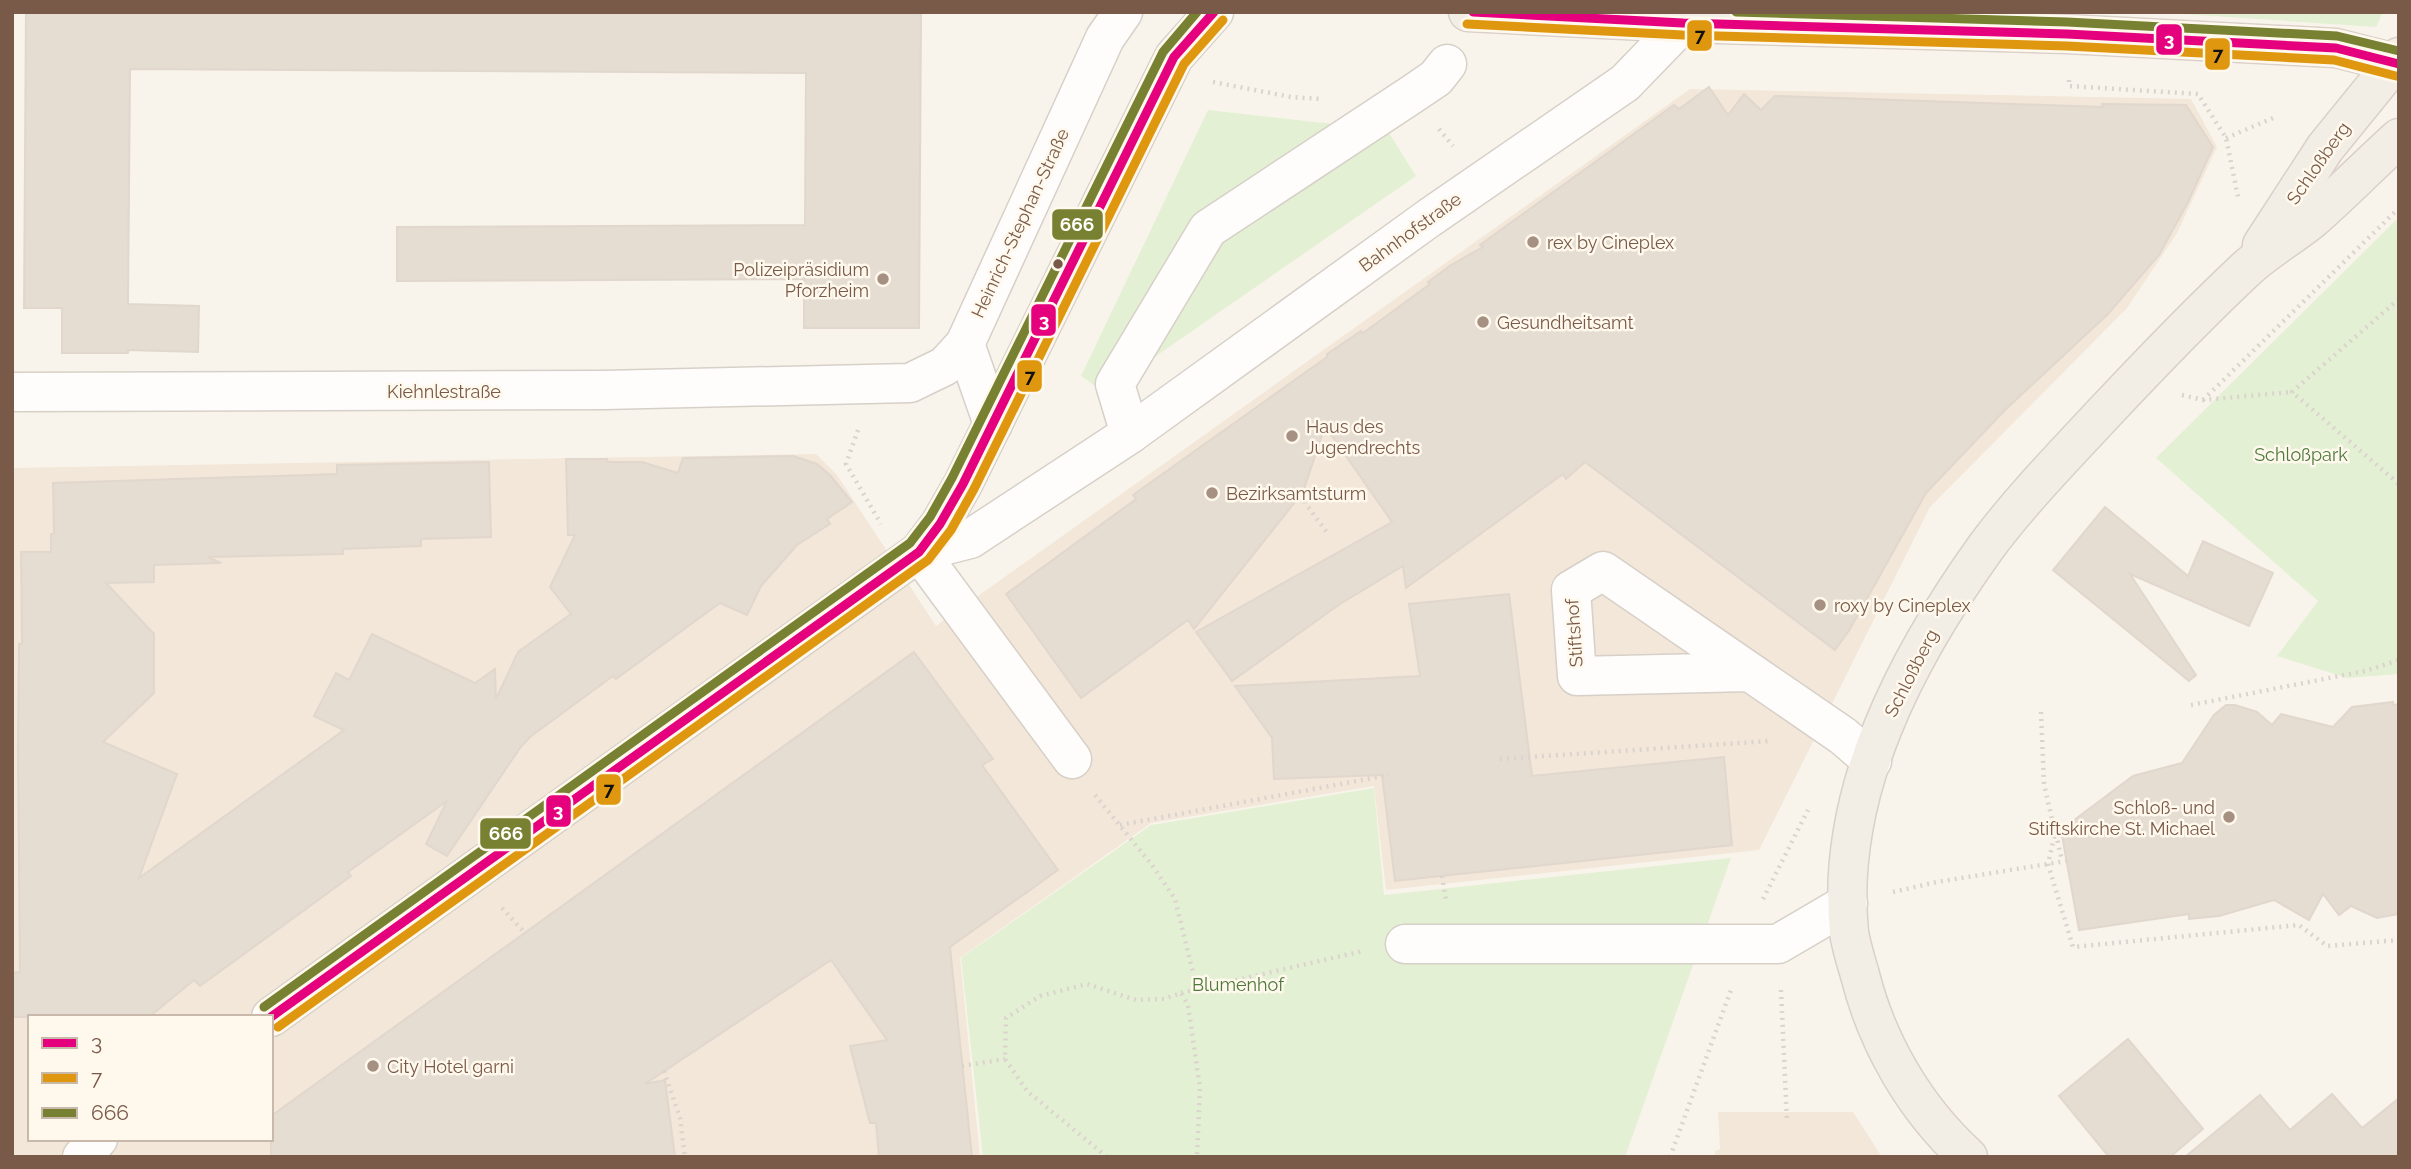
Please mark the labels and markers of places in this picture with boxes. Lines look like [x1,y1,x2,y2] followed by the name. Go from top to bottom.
[1547,232,1674,253] place label: rex by Cineplex
[1525,234,1541,250] marker: rex by Cineplex
[1051,257,1065,271] unlabelled marker
[733,259,869,301] place label: Polizeipräsidium Pforzheim
[875,271,891,287] marker: Polizeipräsidium Pforzheim
[1497,312,1634,333] place label: Gesundheitsamt
[1475,314,1491,330] marker: Gesundheitsamt
[1306,416,1421,458] place label: Haus des Jugendrechts
[1284,428,1300,444] marker: Haus des Jugendrechts
[1226,483,1366,504] place label: Bezirksamtsturm
[1204,485,1220,501] marker: Bezirksamtsturm
[1834,595,1971,616] place label: roxy by Cineplex
[1812,597,1828,613] marker: roxy by Cineplex
[2028,797,2215,839] place label: Schloß- und Stiftskirche St. Michael
[2221,809,2237,825] marker: Schloß- und Stiftskirche St. Michael
[387,1056,514,1077] place label: City Hotel garni
[365,1058,381,1074] marker: City Hotel garni

